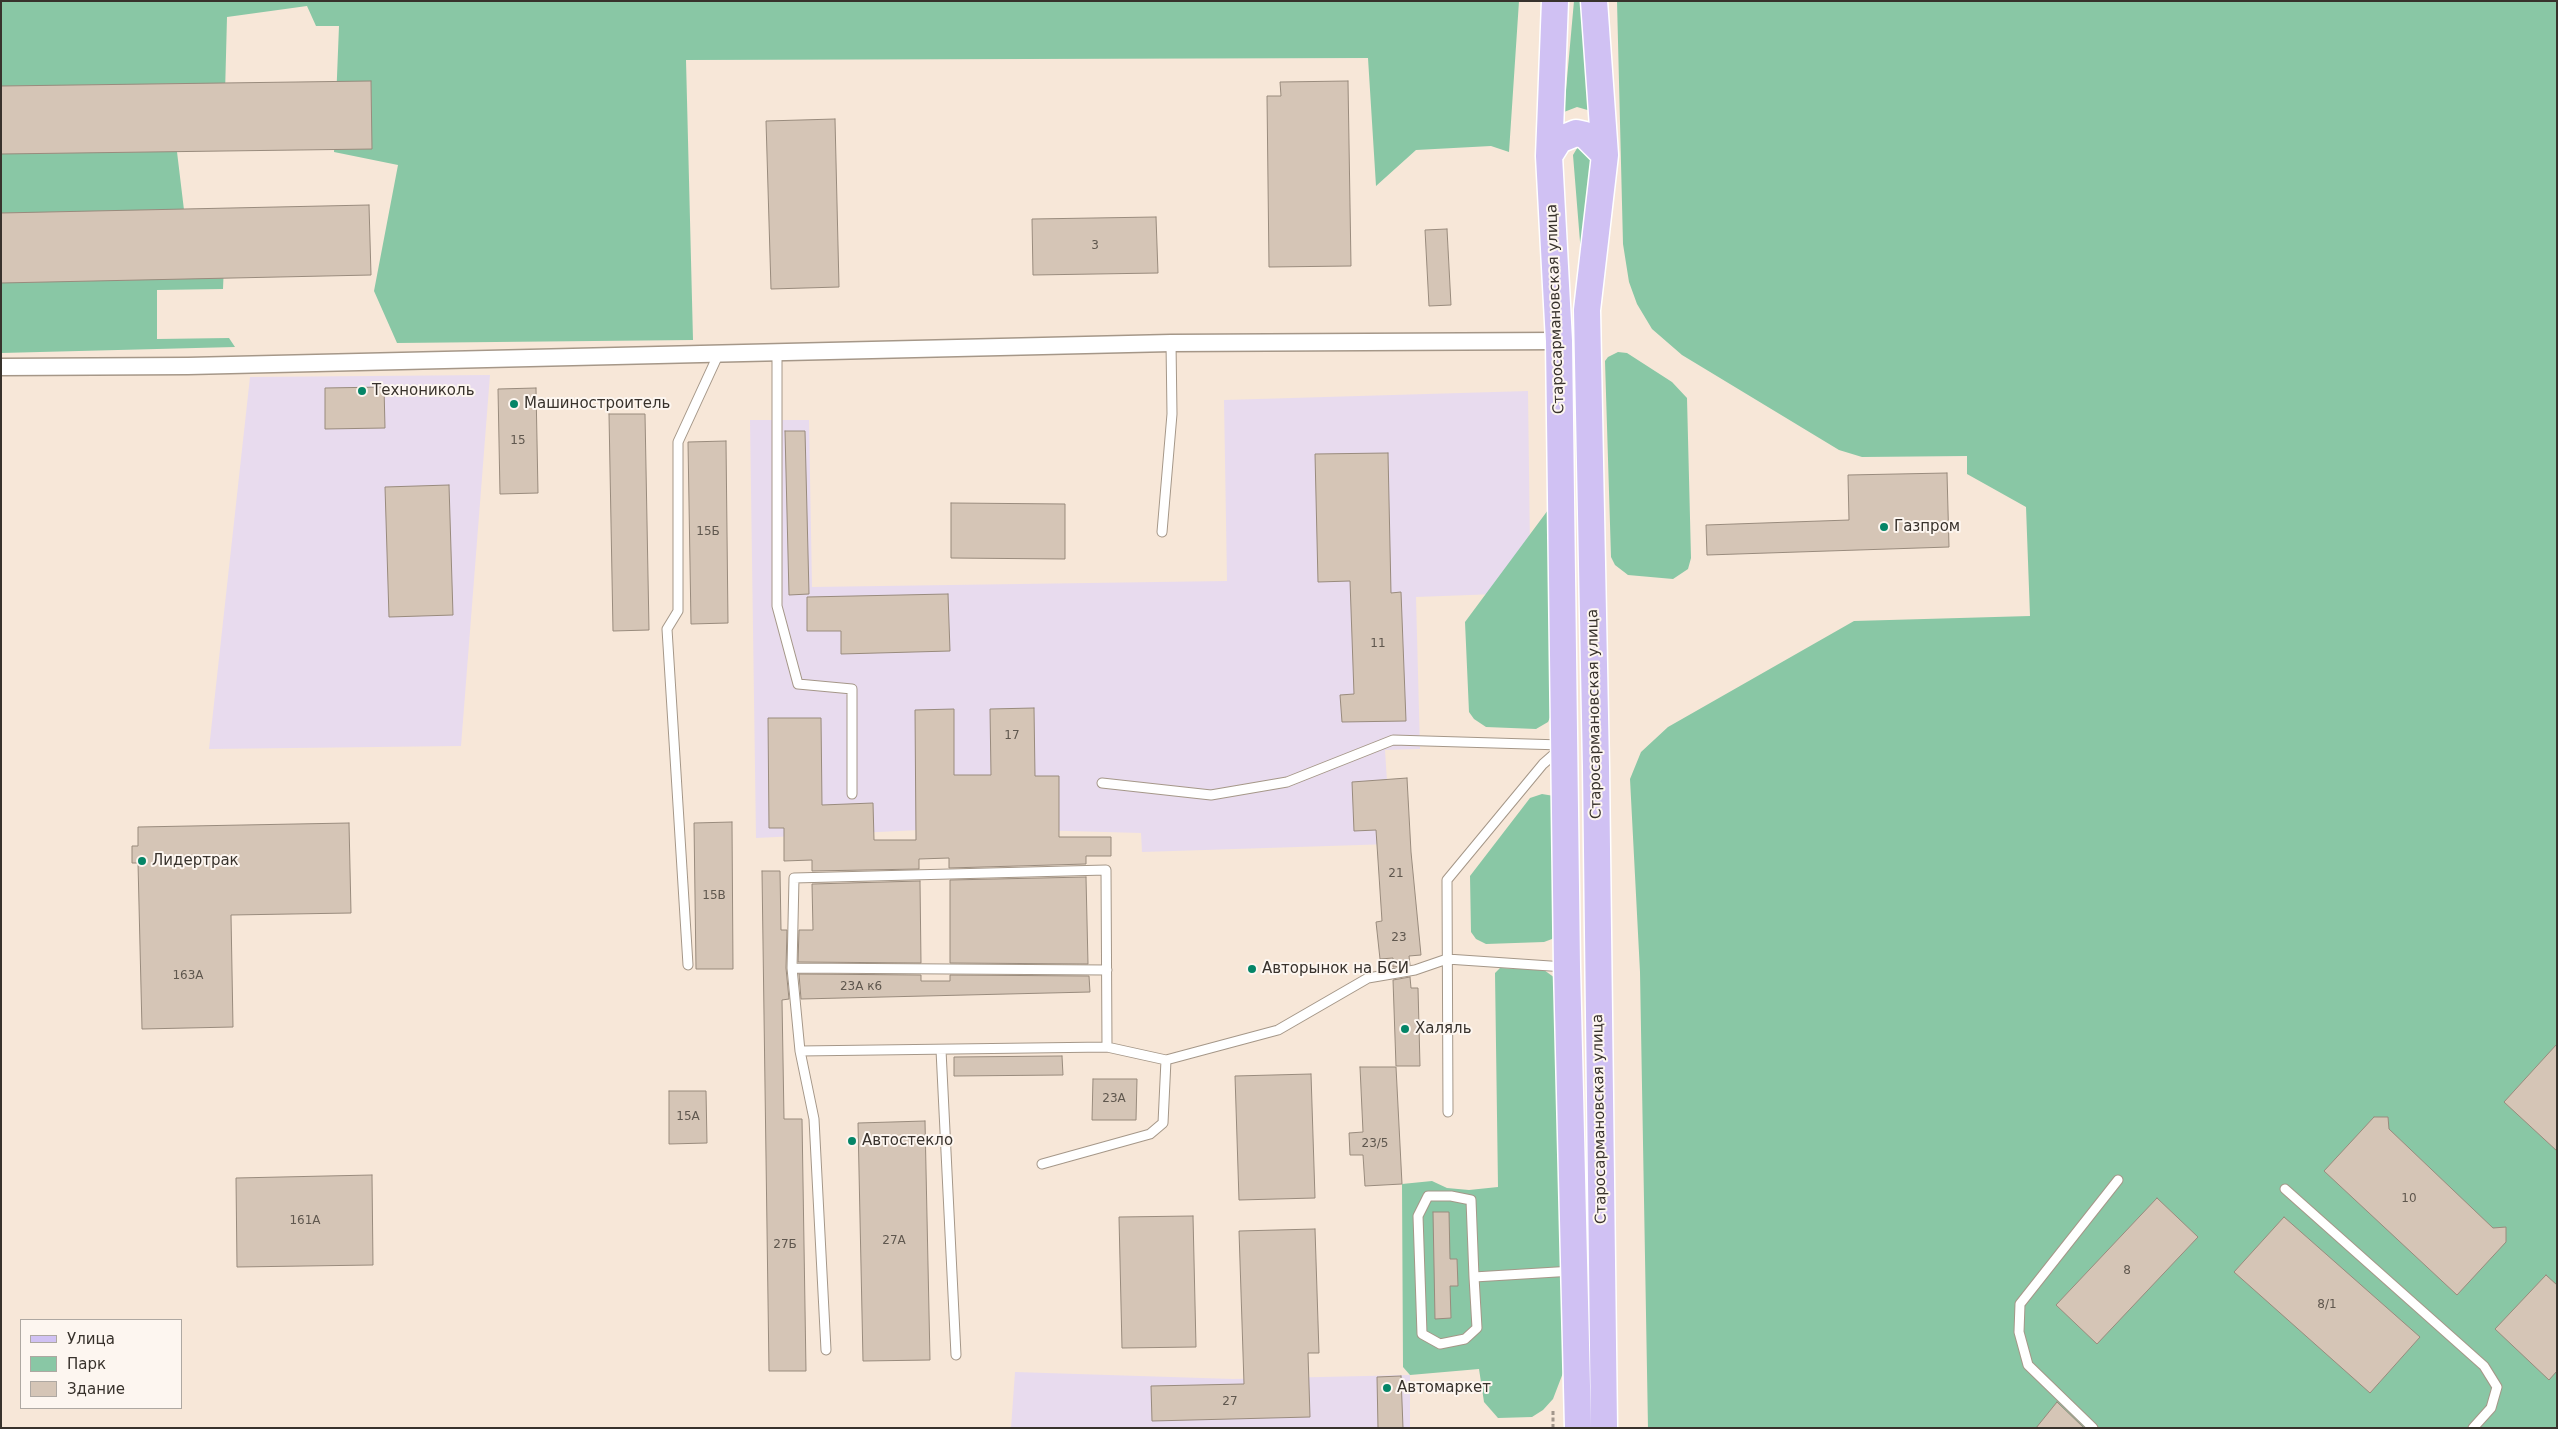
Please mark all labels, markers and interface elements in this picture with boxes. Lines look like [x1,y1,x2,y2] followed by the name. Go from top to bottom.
[1543,204,1569,414] street label: Старосармановская улица
[1091,239,1099,253] house number: 3
[372,382,474,400] place label: Технониколь
[356,385,368,397] marker: Технониколь
[524,395,670,413] place label: Машиностроитель
[508,398,520,410] marker: Машиностроитель
[510,434,526,448] house number: 15
[1894,518,1960,536] place label: Газпром
[1878,521,1890,533] marker: Газпром
[696,525,720,539] house number: 15Б
[1584,609,1606,819] street label: Старосармановская улица
[1370,637,1386,651] house number: 11
[1004,729,1020,743] house number: 17
[152,852,239,870] place label: Лидертрак
[136,855,148,867] marker: Лидертрак
[1388,867,1404,881] house number: 21
[702,889,726,903] house number: 15В
[1391,931,1407,945] house number: 23
[1262,960,1409,978] place label: Авторынок на БСИ
[1246,963,1258,975] marker: Авторынок на БСИ
[172,969,204,983] house number: 163А
[840,980,882,994] house number: 23А к6
[1589,1014,1611,1224] street label: Старосармановская улица
[1415,1020,1472,1038] place label: Халяль
[1399,1023,1411,1035] marker: Халяль
[1102,1092,1126,1106] house number: 23А
[676,1110,700,1124] house number: 15А
[862,1132,953,1150] place label: Автостекло
[846,1135,858,1147] marker: Автостекло
[1362,1137,1388,1151] house number: 23/5
[2401,1192,2417,1206] house number: 10
[289,1214,321,1228] house number: 161А
[882,1234,906,1248] house number: 27А
[773,1238,797,1252] house number: 27Б
[2123,1264,2131,1278] house number: 8
[2317,1298,2337,1312] house number: 8/1
[20,1319,182,1409] legend
[67,1330,115,1348] text: Улица
[67,1355,106,1373] text: Парк
[1397,1379,1491,1397] place label: Автомаркет
[67,1380,125,1398] text: Здание
[1381,1382,1393,1394] marker: Автомаркет
[1222,1395,1238,1409] house number: 27

